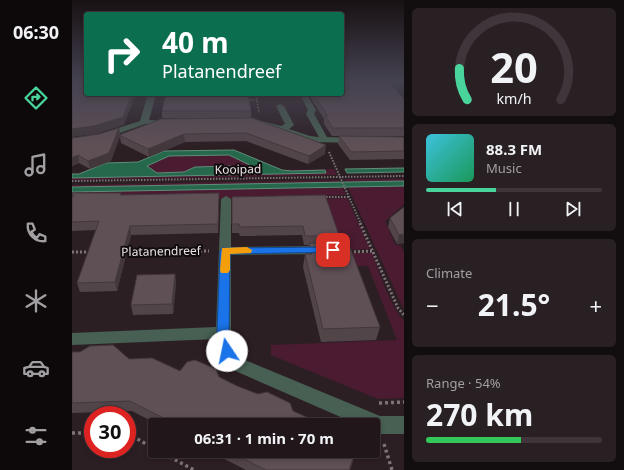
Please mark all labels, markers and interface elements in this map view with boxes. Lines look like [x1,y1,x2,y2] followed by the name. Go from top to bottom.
[13,20,59,44] text: 06:30
[162,23,229,61] text: 40 m
[96,28,148,80] icon: right
[490,39,538,95] text: 20
[162,59,281,83] text: Platanendreef
[22,84,50,112] icon: directions
[496,88,532,107] text: km/h
[486,139,542,159] text: 88.3 FM
[22,151,50,179] icon: music
[486,159,522,177] text: Music
[215,160,261,178] street label: Kooipad
[444,198,466,220] icon: previous
[503,198,525,220] icon: pause
[562,198,584,220] icon: next
[22,219,50,247] icon: phone
[316,233,350,267] pin
[322,239,344,261] icon: arrive
[121,242,202,260] street label: Platanendreef
[426,264,472,282] text: Climate
[478,284,550,325] text: 21.5°
[22,287,50,315] icon: climate
[426,290,439,320] text: −
[589,290,602,320] text: +
[206,330,248,372] position arrow
[22,354,50,382] icon: car
[426,374,501,392] text: Range · 54%
[426,394,533,435] text: 270 km
[84,406,136,458] speed limit sign: 30
[22,422,50,450] icon: filters
[194,428,334,448] text: 06:31 · 1 min · 70 m

